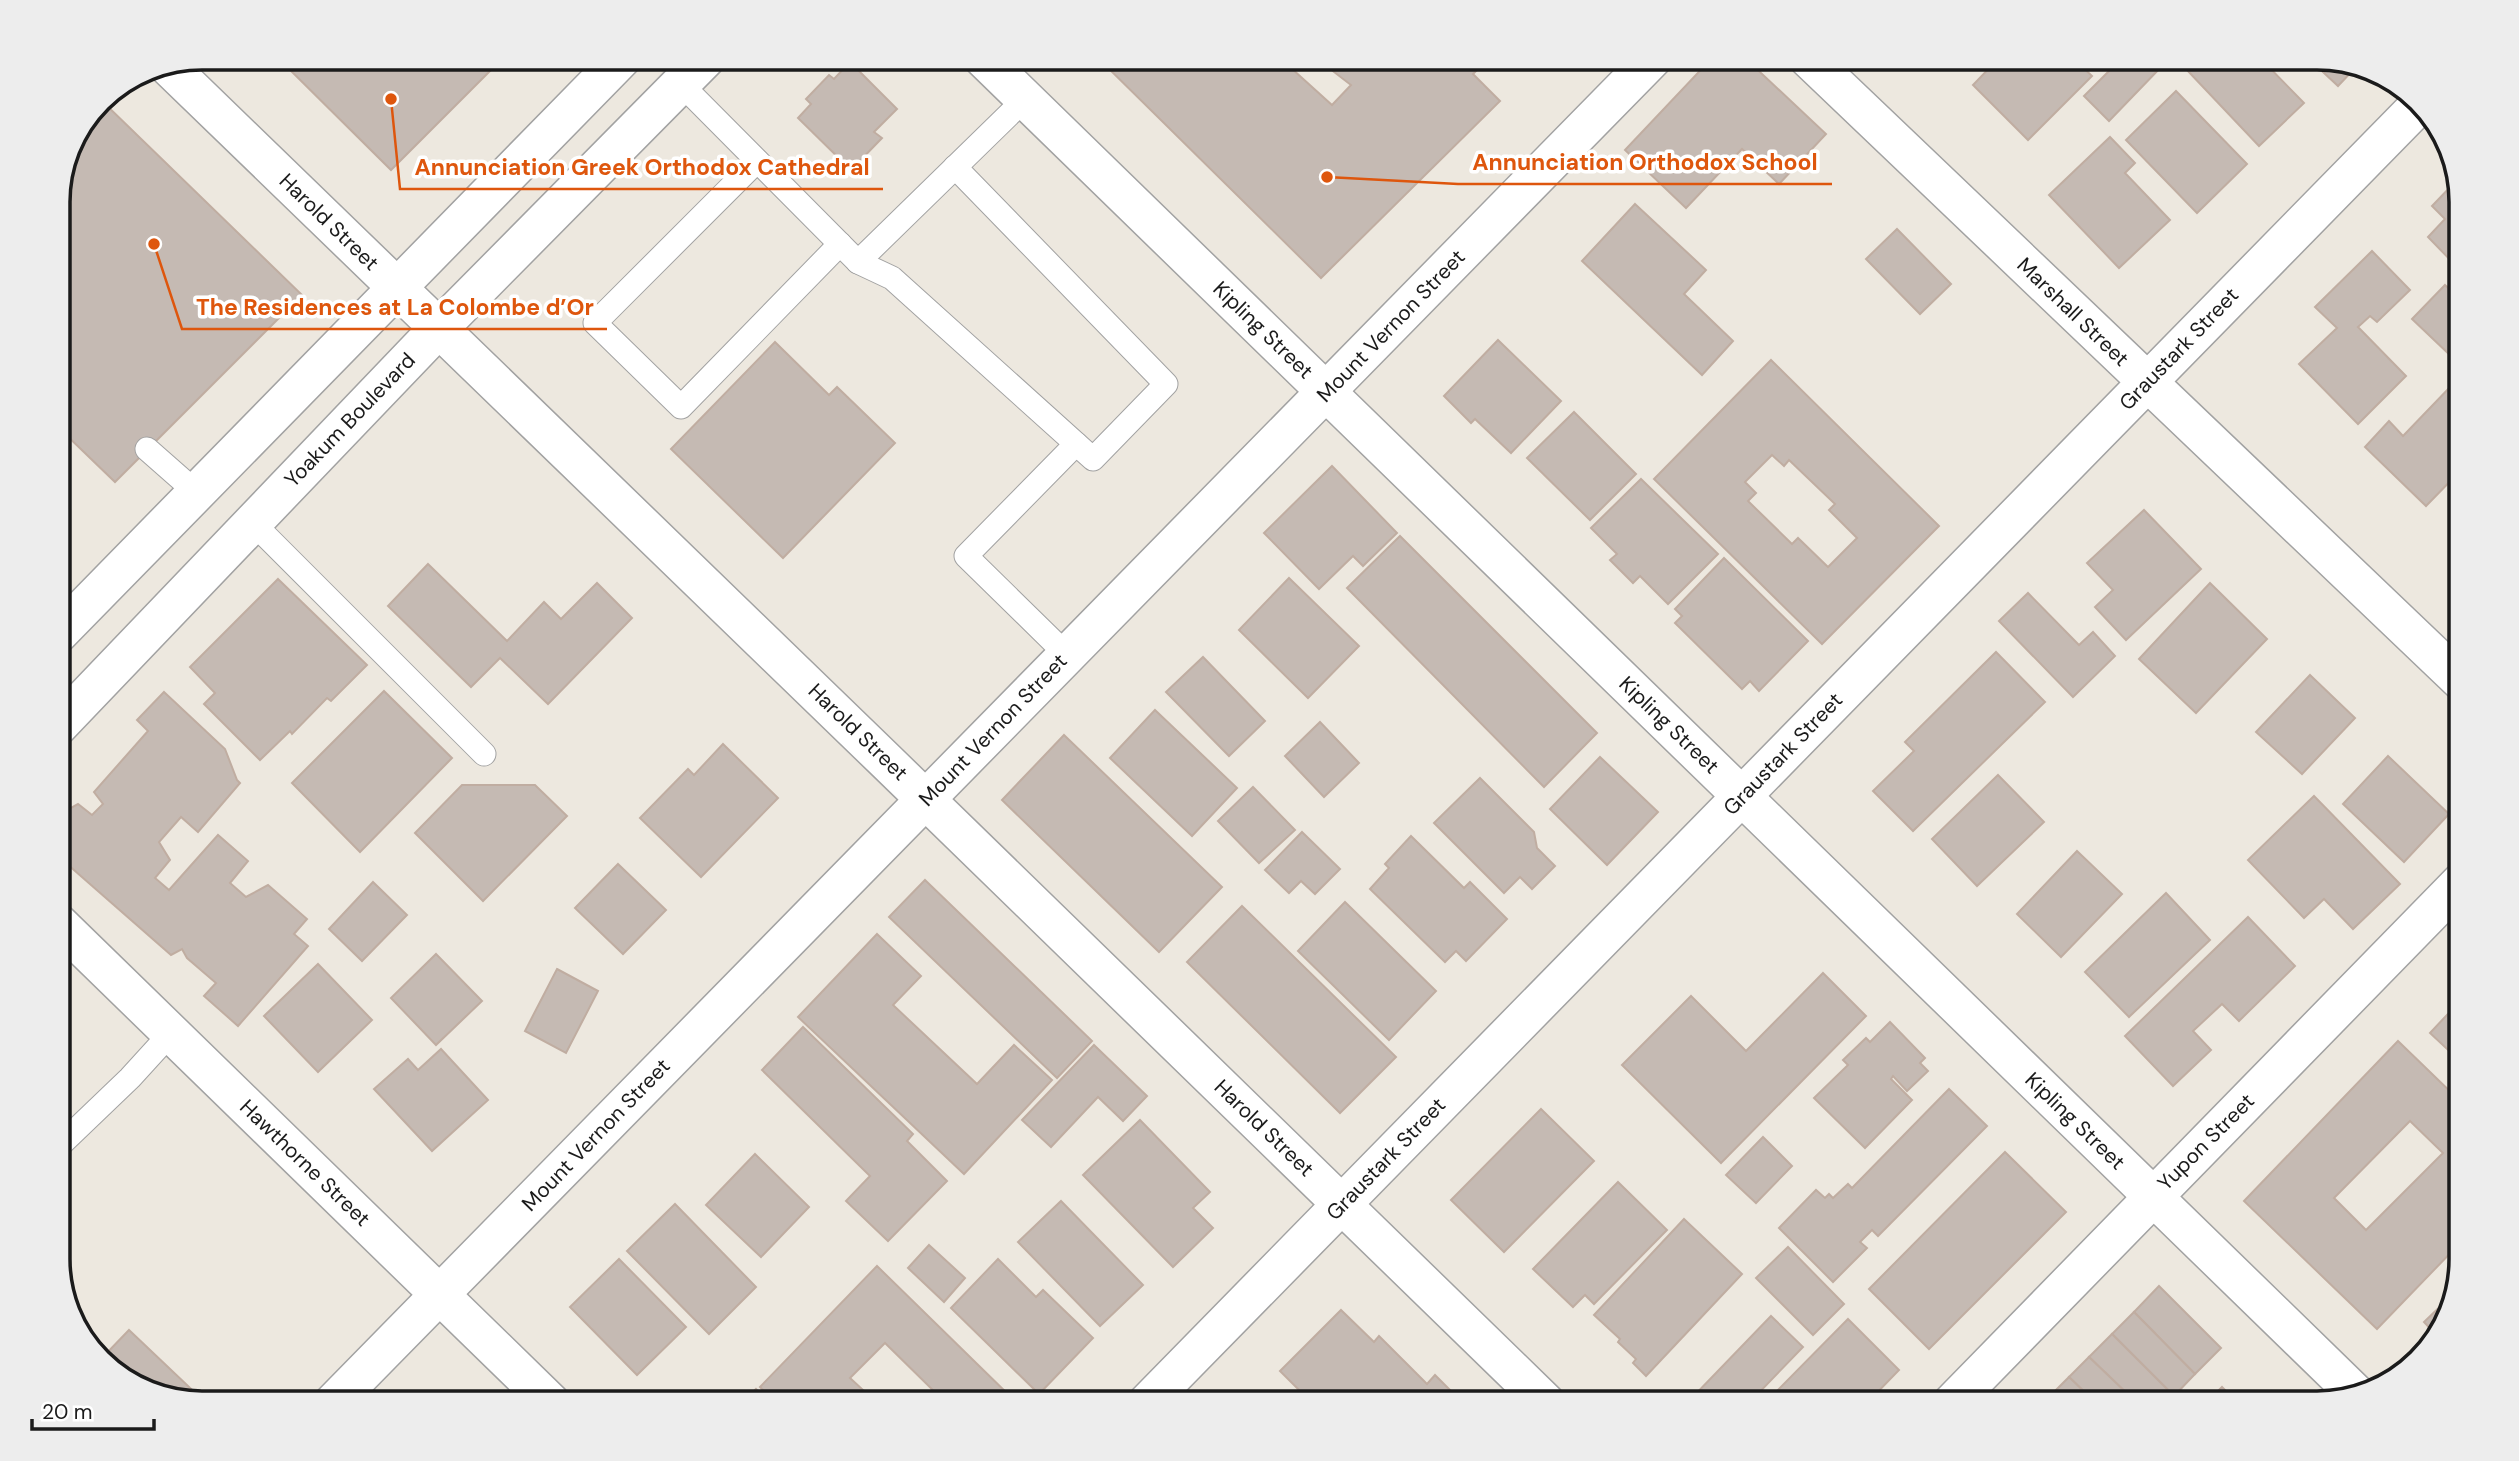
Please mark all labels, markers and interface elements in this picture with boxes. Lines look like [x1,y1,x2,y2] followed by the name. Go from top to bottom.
[1458,140,1832,184] callout: Annunciation Orthodox School
[400,145,883,189] callout: Annunciation Greek Orthodox Cathedral
[1472,147,1818,177] text: Annunciation Orthodox School
[414,152,870,182] text: Annunciation Greek Orthodox Cathedral
[273,167,385,277] street label: Harold Street
[1311,244,1471,408] street label: Mount Vernon Street
[2011,251,2135,373] street label: Marshall Street
[1207,275,1319,385] street label: Kipling Street
[2113,282,2245,416] street label: Graustark Street
[182,285,607,329] callout: The Residences at La Colombe d’Or
[196,292,594,322] text: The Residences at La Colombe d’Or
[278,347,422,493] street label: Yoakum Boulevard
[913,648,1073,812] street label: Mount Vernon Street
[1613,670,1725,780] street label: Kipling Street
[802,677,914,787] street label: Harold Street
[1717,687,1849,821] street label: Graustark Street
[516,1053,676,1217] street label: Mount Vernon Street
[2019,1066,2131,1176] street label: Kipling Street
[1208,1073,1320,1183] street label: Harold Street
[2151,1087,2261,1197] street label: Yupon Street
[1320,1092,1452,1226] street label: Graustark Street
[234,1093,376,1233] street label: Hawthorne Street
[32,1388,154,1432] scale bar
[42,1398,93,1426] text: 20 m

